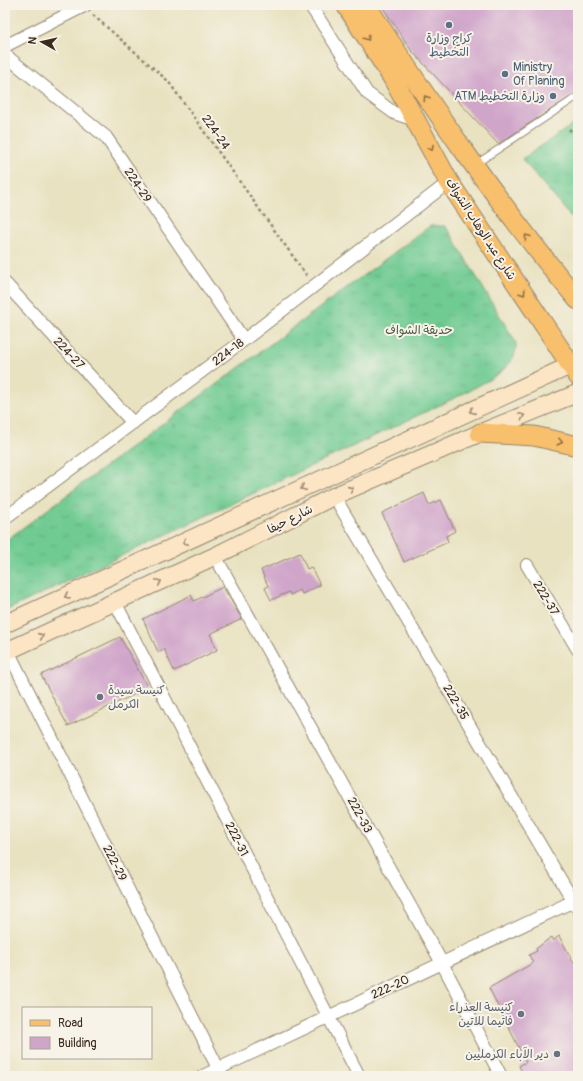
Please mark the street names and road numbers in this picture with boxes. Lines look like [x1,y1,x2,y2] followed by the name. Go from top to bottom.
[198,112,233,153] street label: 224-24
[121,165,155,205] street label: 224-29
[441,176,519,284] street label: شارع عبد الوهاب الشواف
[50,334,88,373] street label: 224-27
[209,336,247,369] street label: 224-18
[265,502,316,538] street label: شارع حيفا
[529,578,562,619] street label: 222-37
[439,682,472,723] street label: 222-35
[344,795,376,836] street label: 222-33
[222,820,252,859] street label: 222-31
[99,843,130,884] street label: 222-29
[369,972,412,1003] street label: 222-20

